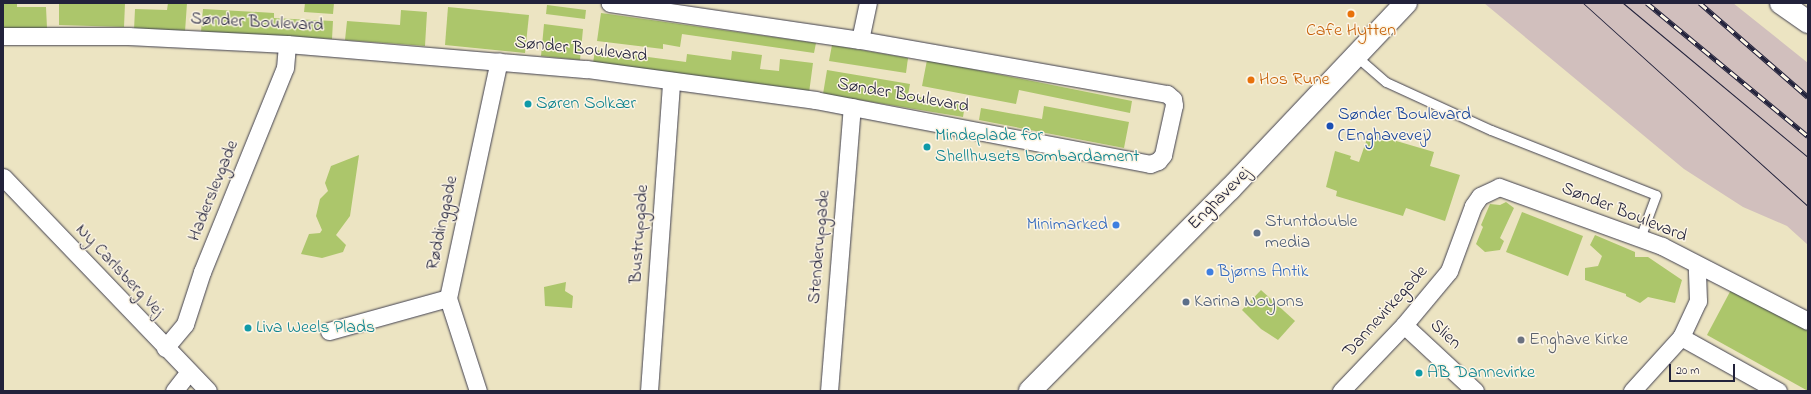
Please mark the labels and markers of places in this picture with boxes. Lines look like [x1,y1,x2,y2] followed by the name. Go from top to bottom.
[1346,9,1356,19] marker: Cafe Hytten
[1306,20,1396,42] place label: Cafe Hytten
[1259,69,1330,91] place label: Hos Rune
[1246,75,1256,85] marker: Hos Rune
[536,93,636,115] place label: Søren Solkær
[523,99,533,109] marker: Søren Solkær
[1338,105,1471,148] place label: Sønder Boulevard (Enghavevej)
[1325,121,1335,131] marker: Sønder Boulevard (Enghavevej)
[935,126,1139,168] place label: Mindeplade for Shellhusets bombardament
[922,142,932,152] marker: Mindeplade for Shellhusets bombardament
[1265,212,1358,254] place label: Stuntdouble media
[1026,214,1108,236] place label: Minimarked
[1111,220,1121,230] marker: Minimarked
[1252,228,1262,238] marker: Stuntdouble media
[1218,261,1308,283] place label: Bjørns Antik
[1205,267,1215,277] marker: Bjørns Antik
[1194,291,1304,313] place label: Karina Noyons
[1181,297,1191,307] marker: Karina Noyons
[256,317,375,339] place label: Liva Weels Plads
[243,323,253,333] marker: Liva Weels Plads
[1529,329,1628,351] place label: Enghave Kirke
[1516,335,1526,345] marker: Enghave Kirke
[1427,362,1535,384] place label: AB Dannevirke
[1414,368,1424,378] marker: AB Dannevirke

